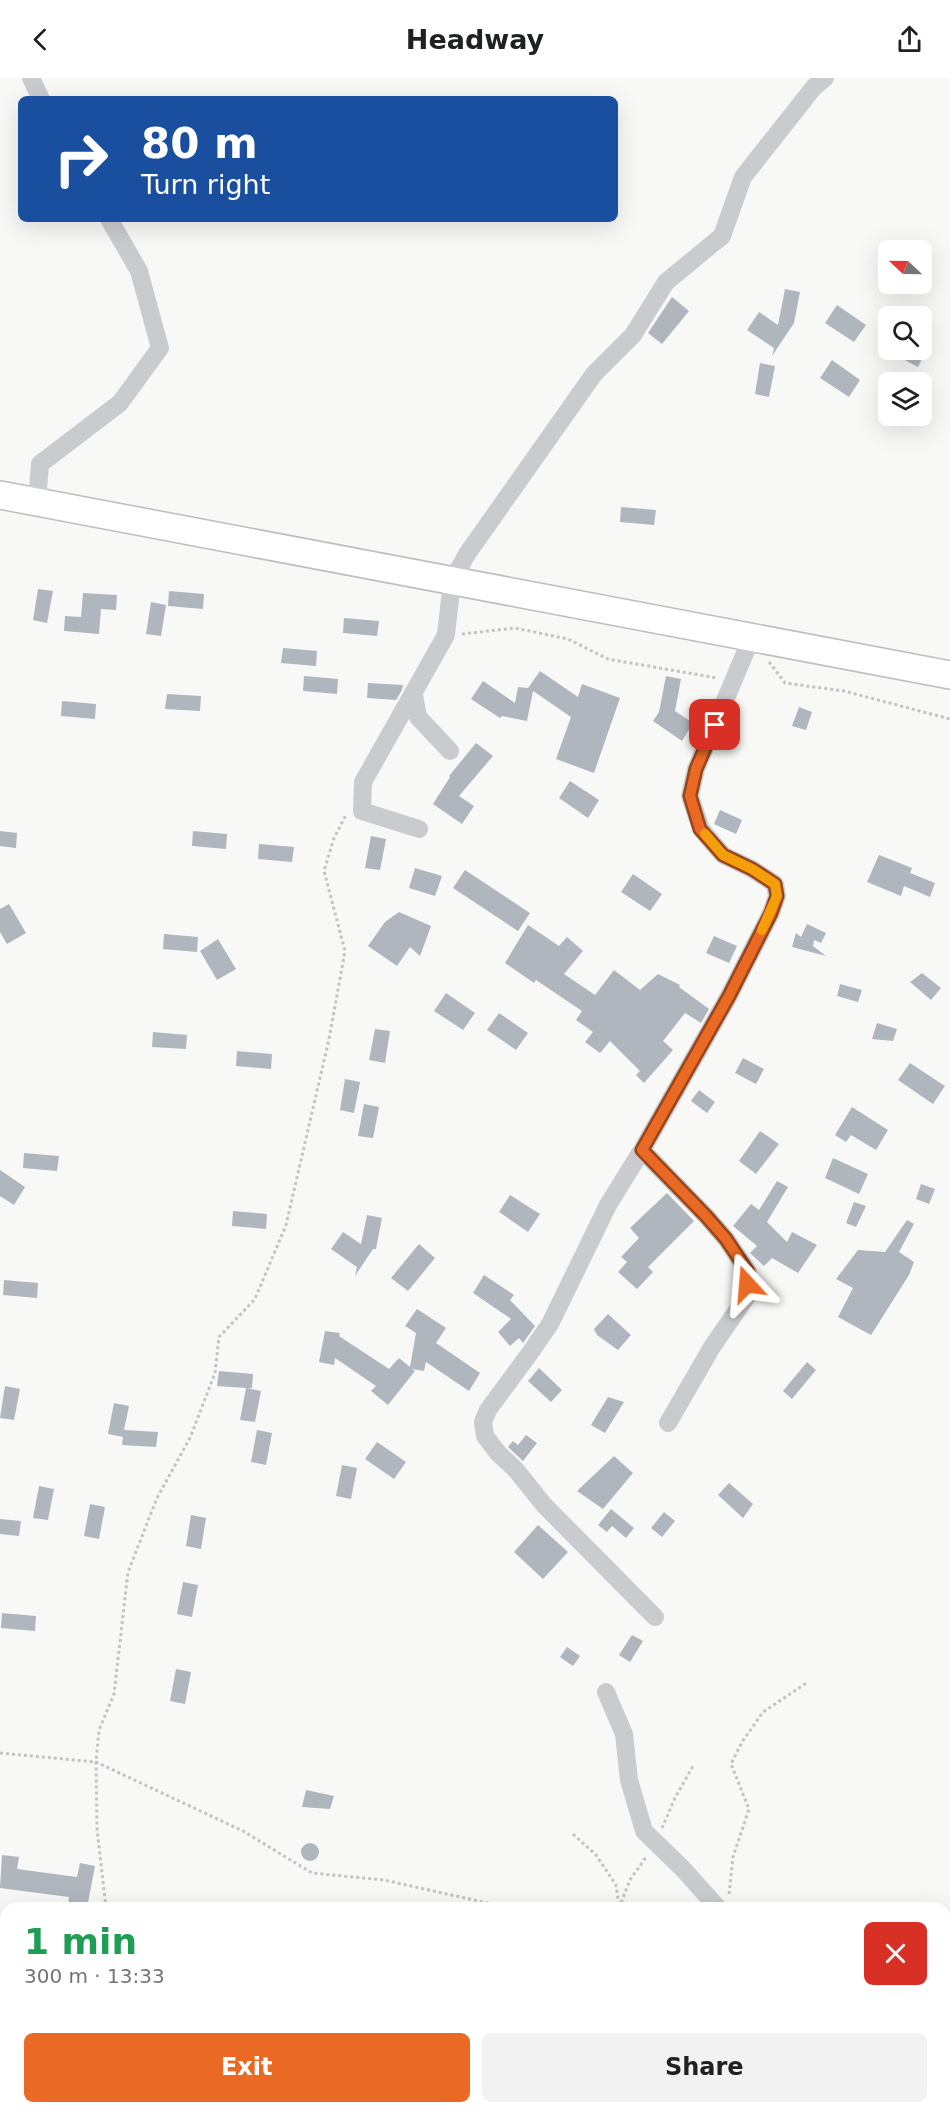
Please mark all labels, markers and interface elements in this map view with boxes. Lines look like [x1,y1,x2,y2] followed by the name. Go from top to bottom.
[24,23,57,56] icon: back
[893,23,926,56] icon: share
[406,24,544,55] text: Headway
[141,119,258,168] text: 80 m
[42,120,120,198] icon: right
[141,169,270,200] text: Turn right
[878,240,932,294] north arrow
[878,240,932,426] map controls
[878,306,932,360] button: search
[878,372,932,426] button: layers
[689,699,740,750] pin
[698,708,731,741] icon: arrive
[715,1252,779,1316] position arrow
[24,1921,137,1962] text: 1 min
[864,1922,927,1985] button: close
[24,1964,165,1988] text: 300 m · 13:33
[24,2033,470,2102] button: Exit
[482,2033,927,2102] button: Share

